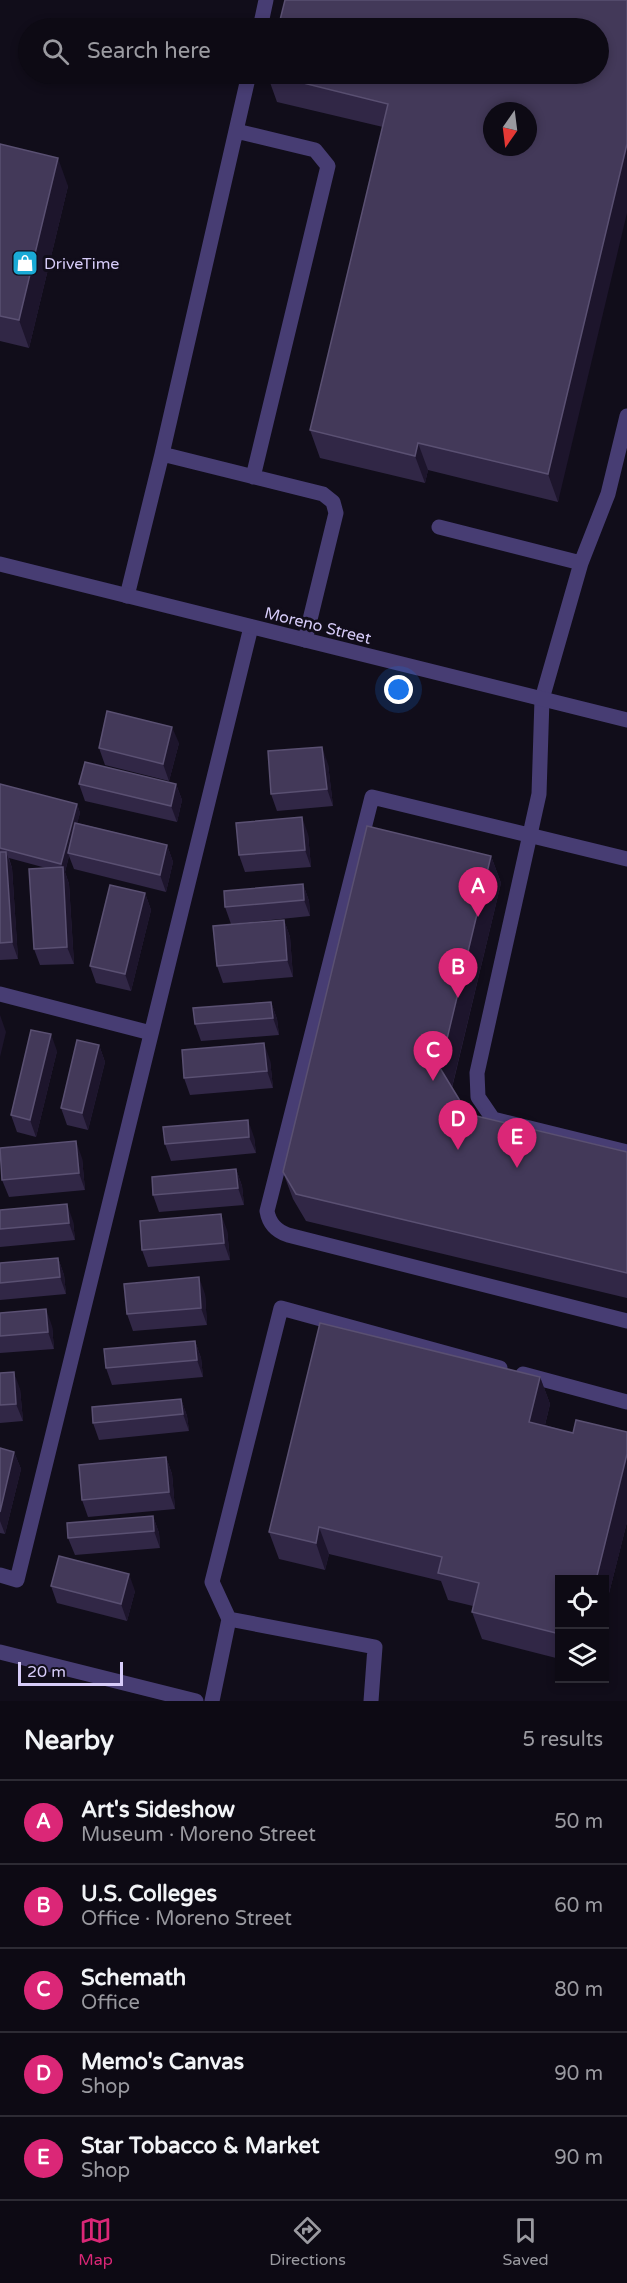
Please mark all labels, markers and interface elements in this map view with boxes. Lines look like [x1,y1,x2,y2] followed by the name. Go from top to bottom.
[18,18,609,84] search box
[39,35,72,68] icon: search
[87,38,211,64] text: Search here
[483,102,537,156] north arrow
[10,248,40,278] shop icon: DriveTime
[44,254,119,274] place label: DriveTime
[262,603,373,649] street label: Moreno Street
[384,675,413,704] your location
[458,868,498,917] pin: A
[438,948,478,998] pin: B
[414,1032,452,1081] pin: C
[438,1100,478,1150] pin: D
[498,1118,536,1168] pin: E
[555,1575,609,1683] map controls
[555,1575,609,1629] button: locate
[555,1629,609,1683] button: layers
[18,1659,123,1686] scale bar
[27,1662,66,1682] text: 20 m
[24,1725,114,1756] text: Nearby
[523,1728,603,1752] text: 5 results
[81,1797,235,1823] text: Art's Sideshow
[36,1810,51,1834] text: A
[554,1810,603,1834] text: 50 m
[81,1823,316,1847] text: Museum · Moreno Street
[81,1881,217,1907] text: U.S. Colleges
[37,1894,50,1918] text: B
[554,1894,603,1918] text: 60 m
[81,1907,292,1931] text: Office · Moreno Street
[81,1965,186,1991] text: Schemath
[37,1978,50,2002] text: C
[554,1978,603,2002] text: 80 m
[81,1991,140,2015] text: Office
[81,2049,244,2075] text: Memo's Canvas
[36,2062,51,2086] text: D
[554,2062,603,2086] text: 90 m
[81,2075,130,2099] text: Shop
[81,2133,319,2159] text: Star Tobacco & Market
[37,2146,50,2170] text: E
[554,2146,603,2170] text: 90 m
[81,2159,130,2183] text: Shop
[78,2214,113,2270] tab: Map
[269,2214,346,2270] tab: Directions
[502,2214,549,2270] tab: Saved

